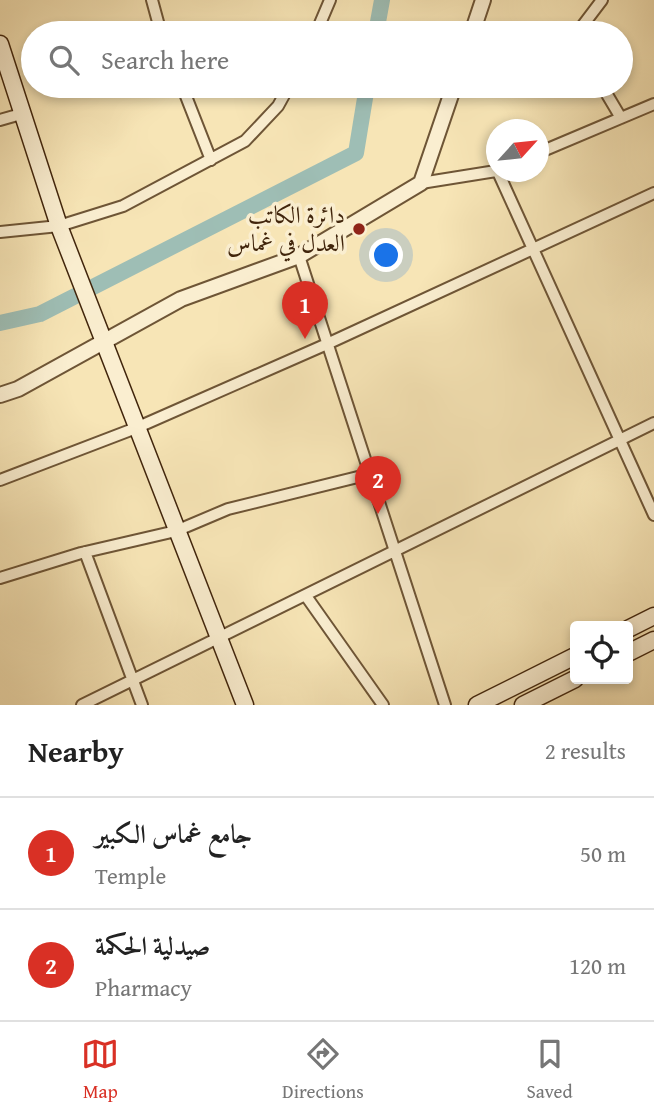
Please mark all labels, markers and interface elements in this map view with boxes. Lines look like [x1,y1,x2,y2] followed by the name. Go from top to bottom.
[21,21,633,98] search box
[101,40,229,79] text: Search here
[45,41,83,79] icon: search
[486,119,549,182] north arrow
[227,197,345,262] place label: دائرة الكاتب العدل في غماس
[351,221,367,237] marker: دائرة الكاتب العدل في غماس
[369,238,403,272] your location
[282,281,328,339] pin: 1
[355,456,401,514] pin: 2
[570,621,633,684] map controls
[570,621,633,684] button: locate
[28,729,124,773] text: Nearby
[545,734,626,767] text: 2 results
[95,814,252,853] text: جامع غماس الكبير
[45,837,57,870] text: 1
[580,837,626,870] text: 50 m
[95,859,166,892] text: Temple
[95,926,210,965] text: صيدلية الحكمة
[45,949,57,982] text: 2
[569,949,626,982] text: 120 m
[95,971,192,1004] text: Pharmacy
[81,1035,119,1105] tab: Map
[282,1035,364,1105] tab: Directions
[527,1035,573,1105] tab: Saved

